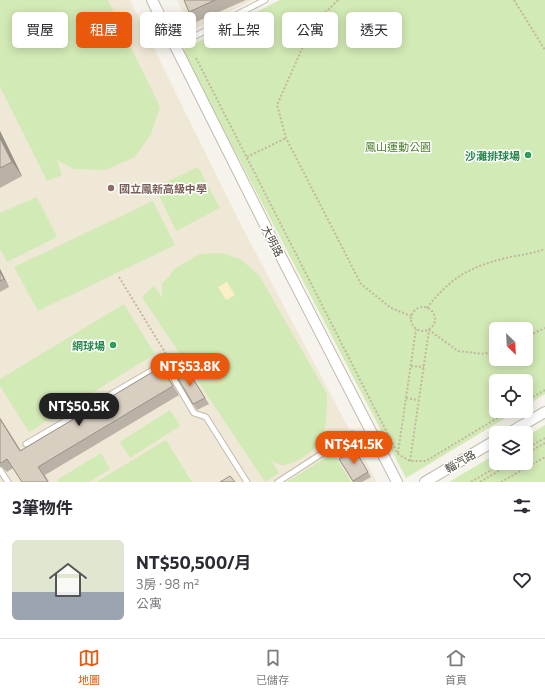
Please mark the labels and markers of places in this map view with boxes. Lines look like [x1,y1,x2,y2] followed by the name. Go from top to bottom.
[465,149,520,162] place label: 沙灘排球場
[523,150,533,160] marker: 沙灘排球場
[119,182,207,195] place label: 國立鳳新高級中學
[106,183,116,193] marker: 國立鳳新高級中學
[72,339,105,352] place label: 網球場
[108,340,118,350] marker: 網球場
[149,353,231,387] pin: NT$53.8K
[38,393,120,427] pin: NT$50.5K
[313,431,395,465] pin: NT$41.5K

